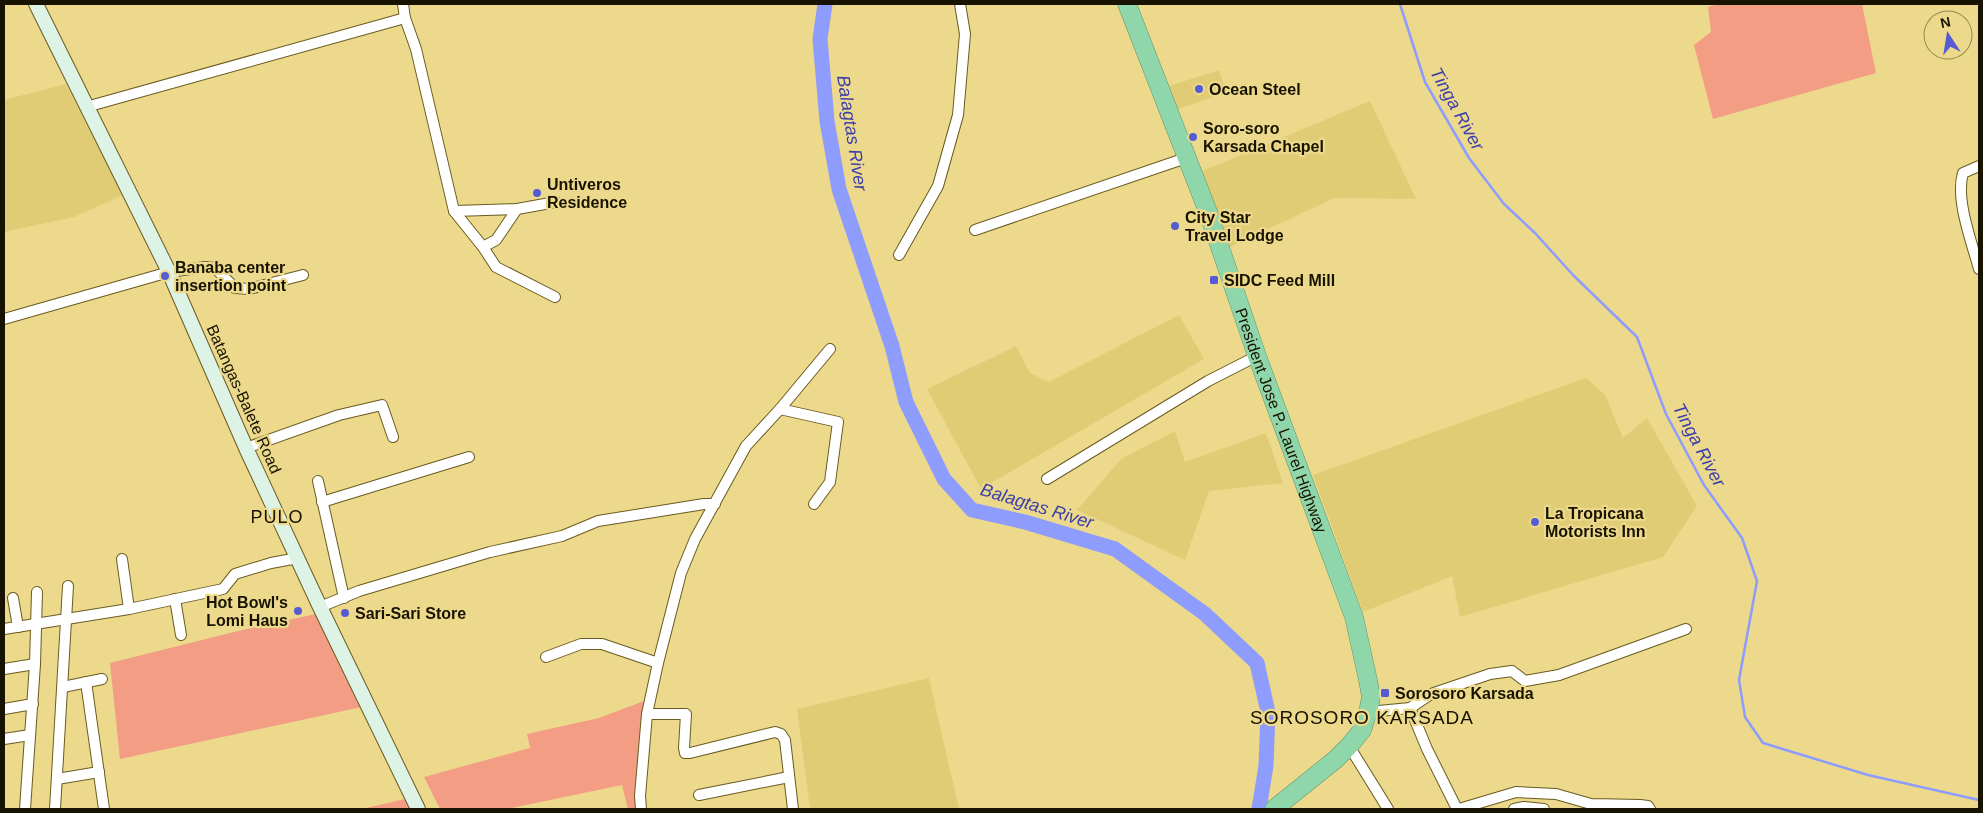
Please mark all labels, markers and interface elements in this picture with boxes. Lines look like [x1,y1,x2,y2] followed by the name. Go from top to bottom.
[1923,10,1973,60] north arrow
[1939,13,1952,31] text: N
[1426,64,1489,155] water label: Tinga River
[833,74,871,193] water label: Balagtas River
[1209,81,1301,98] place label: Ocean Steel
[1193,83,1205,95] marker: Ocean Steel
[1203,120,1324,155] place label: Soro-soro Karsada Chapel
[1187,131,1199,143] marker: Soro-soro Karsada Chapel
[547,176,627,211] place label: Untiveros Residence
[531,187,543,199] marker: Untiveros Residence
[1185,209,1284,244] place label: City Star Travel Lodge
[1169,220,1181,232] marker: City Star Travel Lodge
[175,259,287,294] place label: Banaba center insertion point
[159,270,171,282] marker: Banaba center insertion point
[1224,272,1335,289] place label: SIDC Feed Mill
[1208,274,1220,286] marker: SIDC Feed Mill
[1233,306,1330,535] street label: President Jose P. Laurel Highway
[203,322,285,476] street label: Batangas-Balete Road
[1669,400,1730,491] water label: Tinga River
[978,479,1097,533] water label: Balagtas River
[1545,505,1645,540] place label: La Tropicana Motorists Inn
[250,507,304,527] district label: PULO
[1529,516,1541,528] marker: La Tropicana Motorists Inn
[206,594,288,629] place label: Hot Bowl's Lomi Haus
[292,605,304,617] marker: Hot Bowl's Lomi Haus
[355,605,466,622] place label: Sari-Sari Store
[339,607,351,619] marker: Sari-Sari Store
[1395,685,1534,702] place label: Sorosoro Karsada
[1379,687,1391,699] marker: Sorosoro Karsada
[1250,707,1474,728] district label: SOROSORO KARSADA

